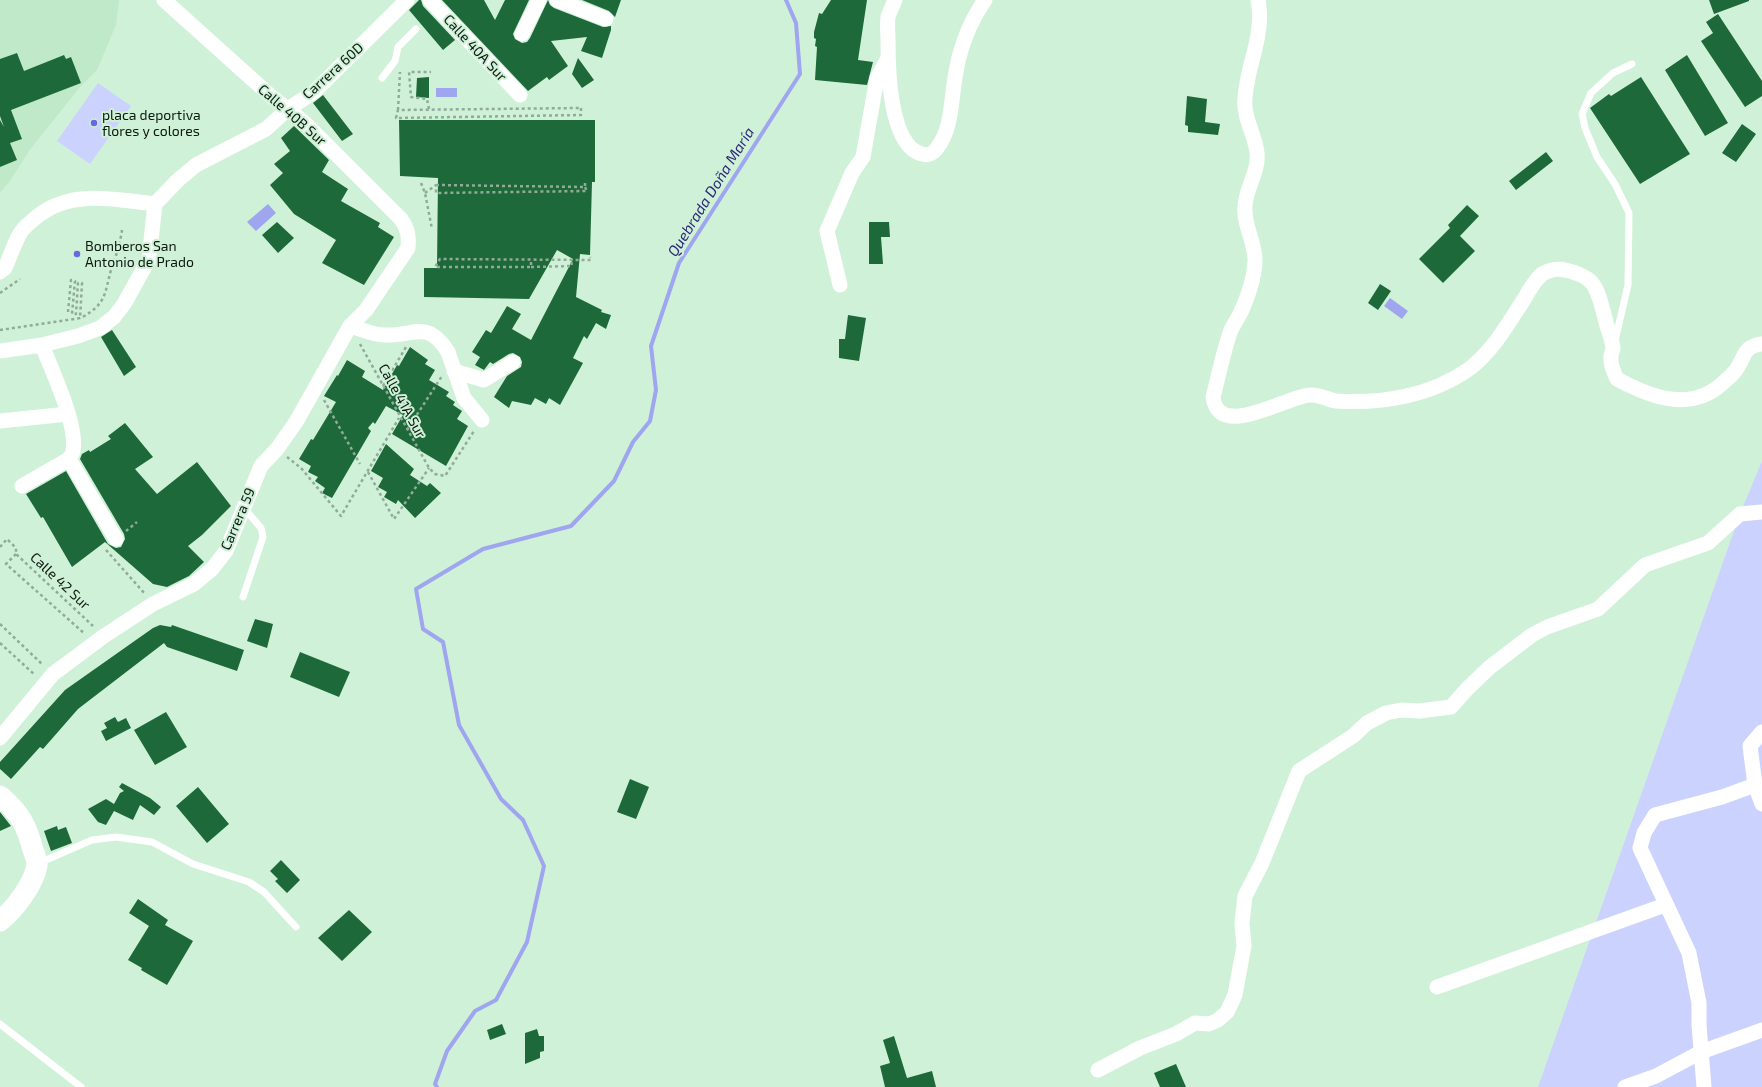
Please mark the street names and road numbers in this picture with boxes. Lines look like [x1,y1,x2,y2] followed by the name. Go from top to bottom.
[440,11,510,85] street label: Calle 40A Sur
[299,39,367,103] street label: Carrera 60D
[254,81,330,149] street label: Calle 40B Sur
[375,361,429,441] street label: Calle 41A Sur
[217,485,259,553] street label: Carrera 59
[27,549,93,613] street label: Calle 42 Sur

